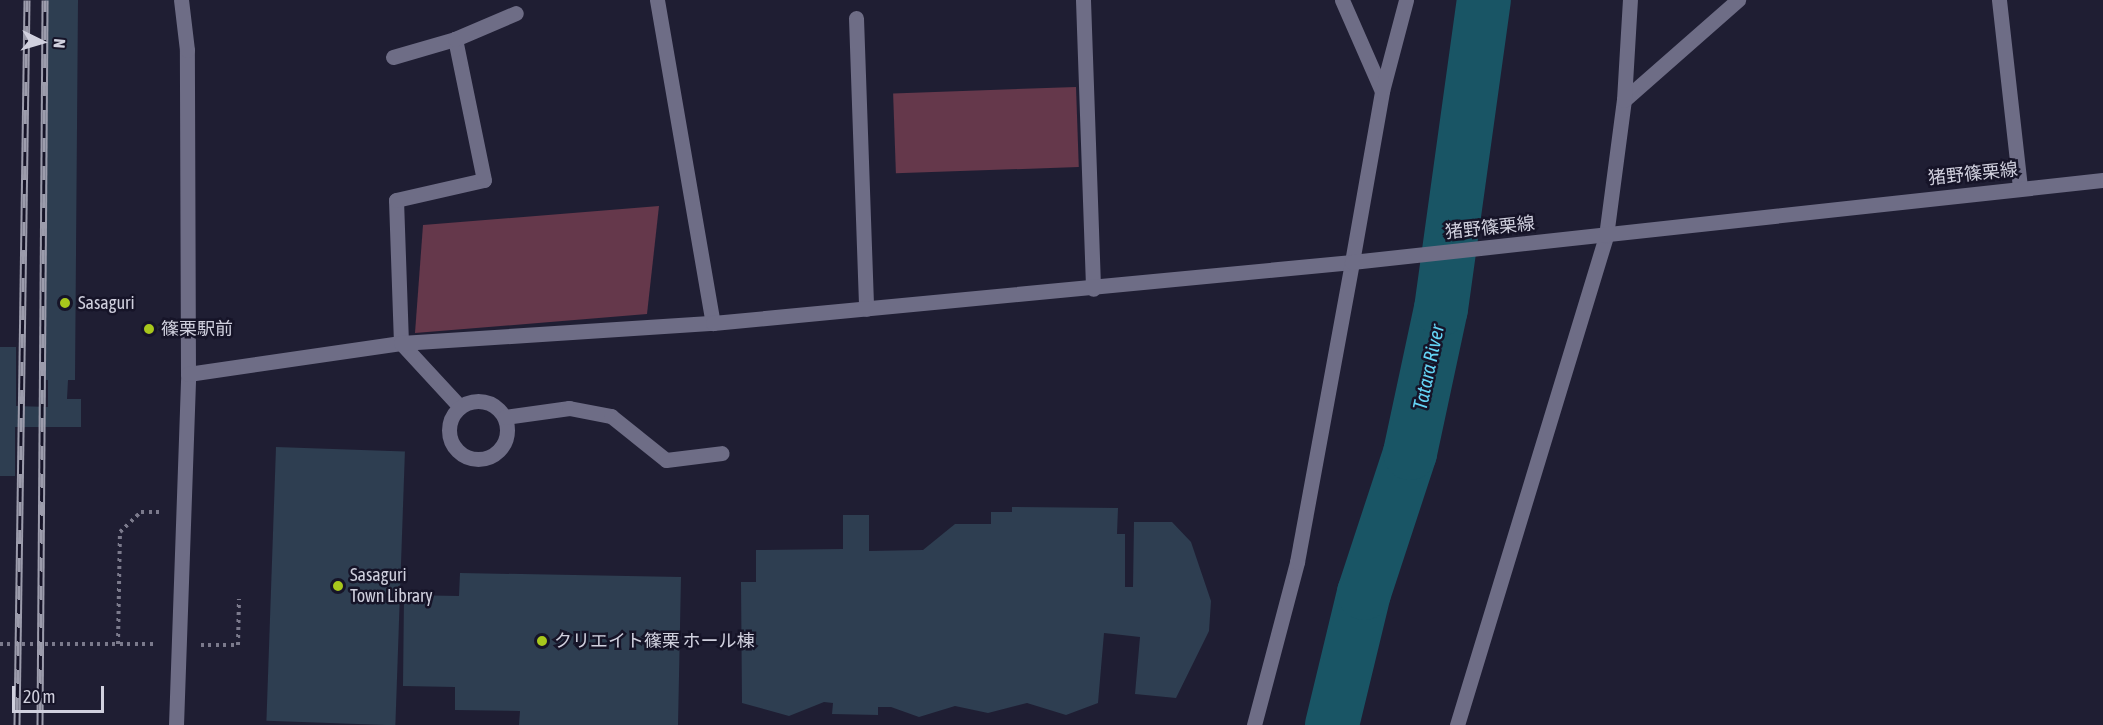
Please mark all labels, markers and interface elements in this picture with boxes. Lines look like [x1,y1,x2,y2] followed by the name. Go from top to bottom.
[12,12,72,72] north arrow
[51,38,69,49] text: N
[1927,159,2019,189] street label: 猪野篠栗線
[1444,213,1536,243] street label: 猪野篠栗線
[78,292,135,314] place label: Sasaguri
[56,294,74,312] marker: Sasaguri
[161,318,233,340] place label: 篠栗駅前
[142,322,156,336] marker: 篠栗駅前
[1407,322,1449,412] water label: Tatara River
[350,565,433,608] place label: Sasaguri Town Library
[331,579,345,593] marker: Sasaguri Town Library
[554,630,754,652] place label: クリエイト篠栗 ホール棟
[535,634,549,648] marker: クリエイト篠栗 ホール棟
[15,674,106,712] scale bar
[23,686,55,707] text: 20 m

